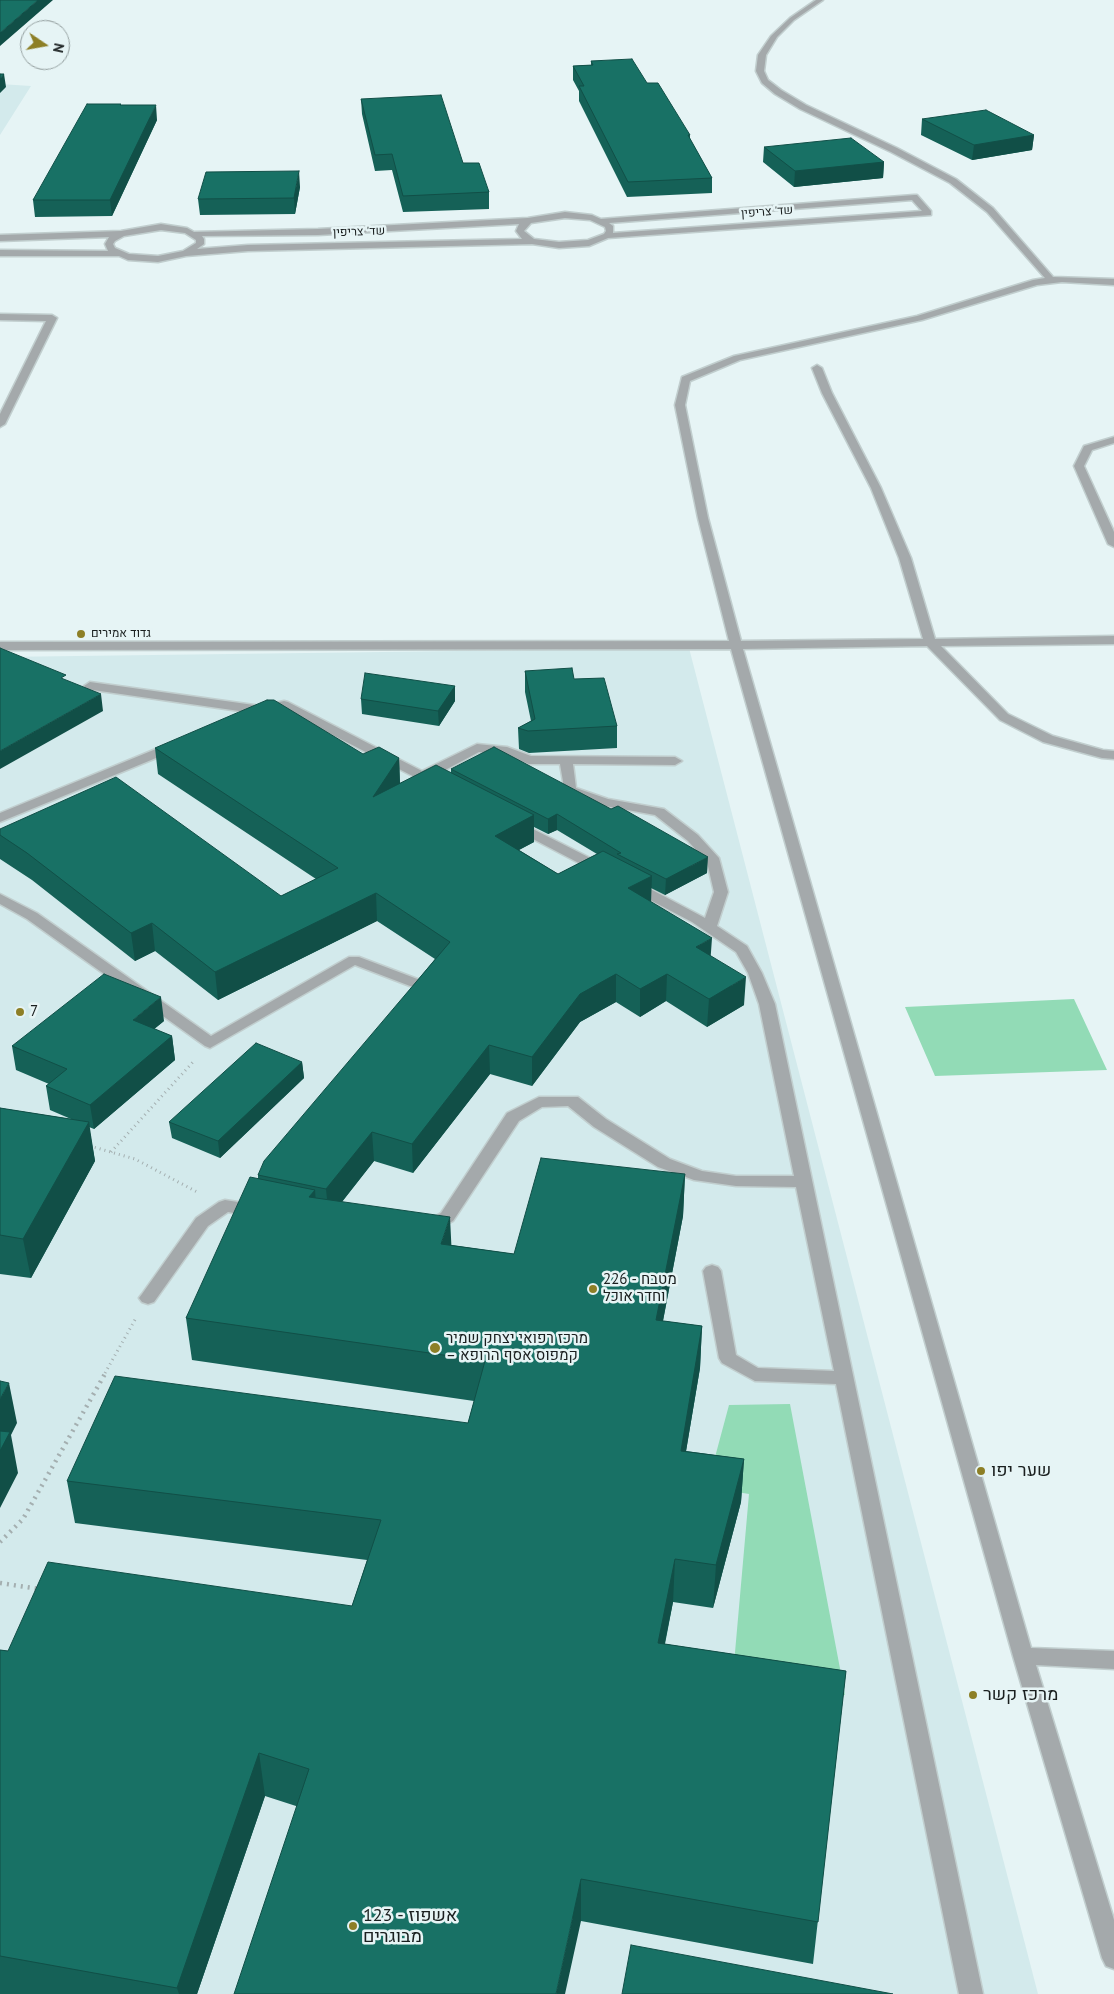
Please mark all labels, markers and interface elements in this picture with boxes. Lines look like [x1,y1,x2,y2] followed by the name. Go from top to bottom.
[20,20,70,70] north arrow
[49,42,68,54] text: N
[740,203,794,221] street label: שד' צריפין
[333,224,385,240] street label: שד' צריפין
[91,627,151,641] place label: גדוד אמירים
[75,628,87,640] marker: גדוד אמירים
[30,1003,38,1021] place label: 7
[14,1006,26,1018] marker: 7
[603,1271,677,1306] place label: 226 - מטבח וחדר אוכל
[587,1283,599,1295] marker: 226 - מטבח וחדר אוכל
[446,1330,588,1365] place label: מרכז רפואי יצחק שמיר – קמפוס אסף הרופא
[428,1341,442,1355] marker: מרכז רפואי יצחק שמיר – קמפוס אסף הרופא
[991,1460,1051,1482] place label: שער יפו
[975,1465,987,1477] marker: שער יפו
[983,1684,1058,1706] place label: מרכז קשר
[967,1689,979,1701] marker: מרכז קשר
[363,1905,457,1948] place label: 123 - אשפוז מבוגרים
[347,1920,359,1932] marker: 123 - אשפוז מבוגרים

